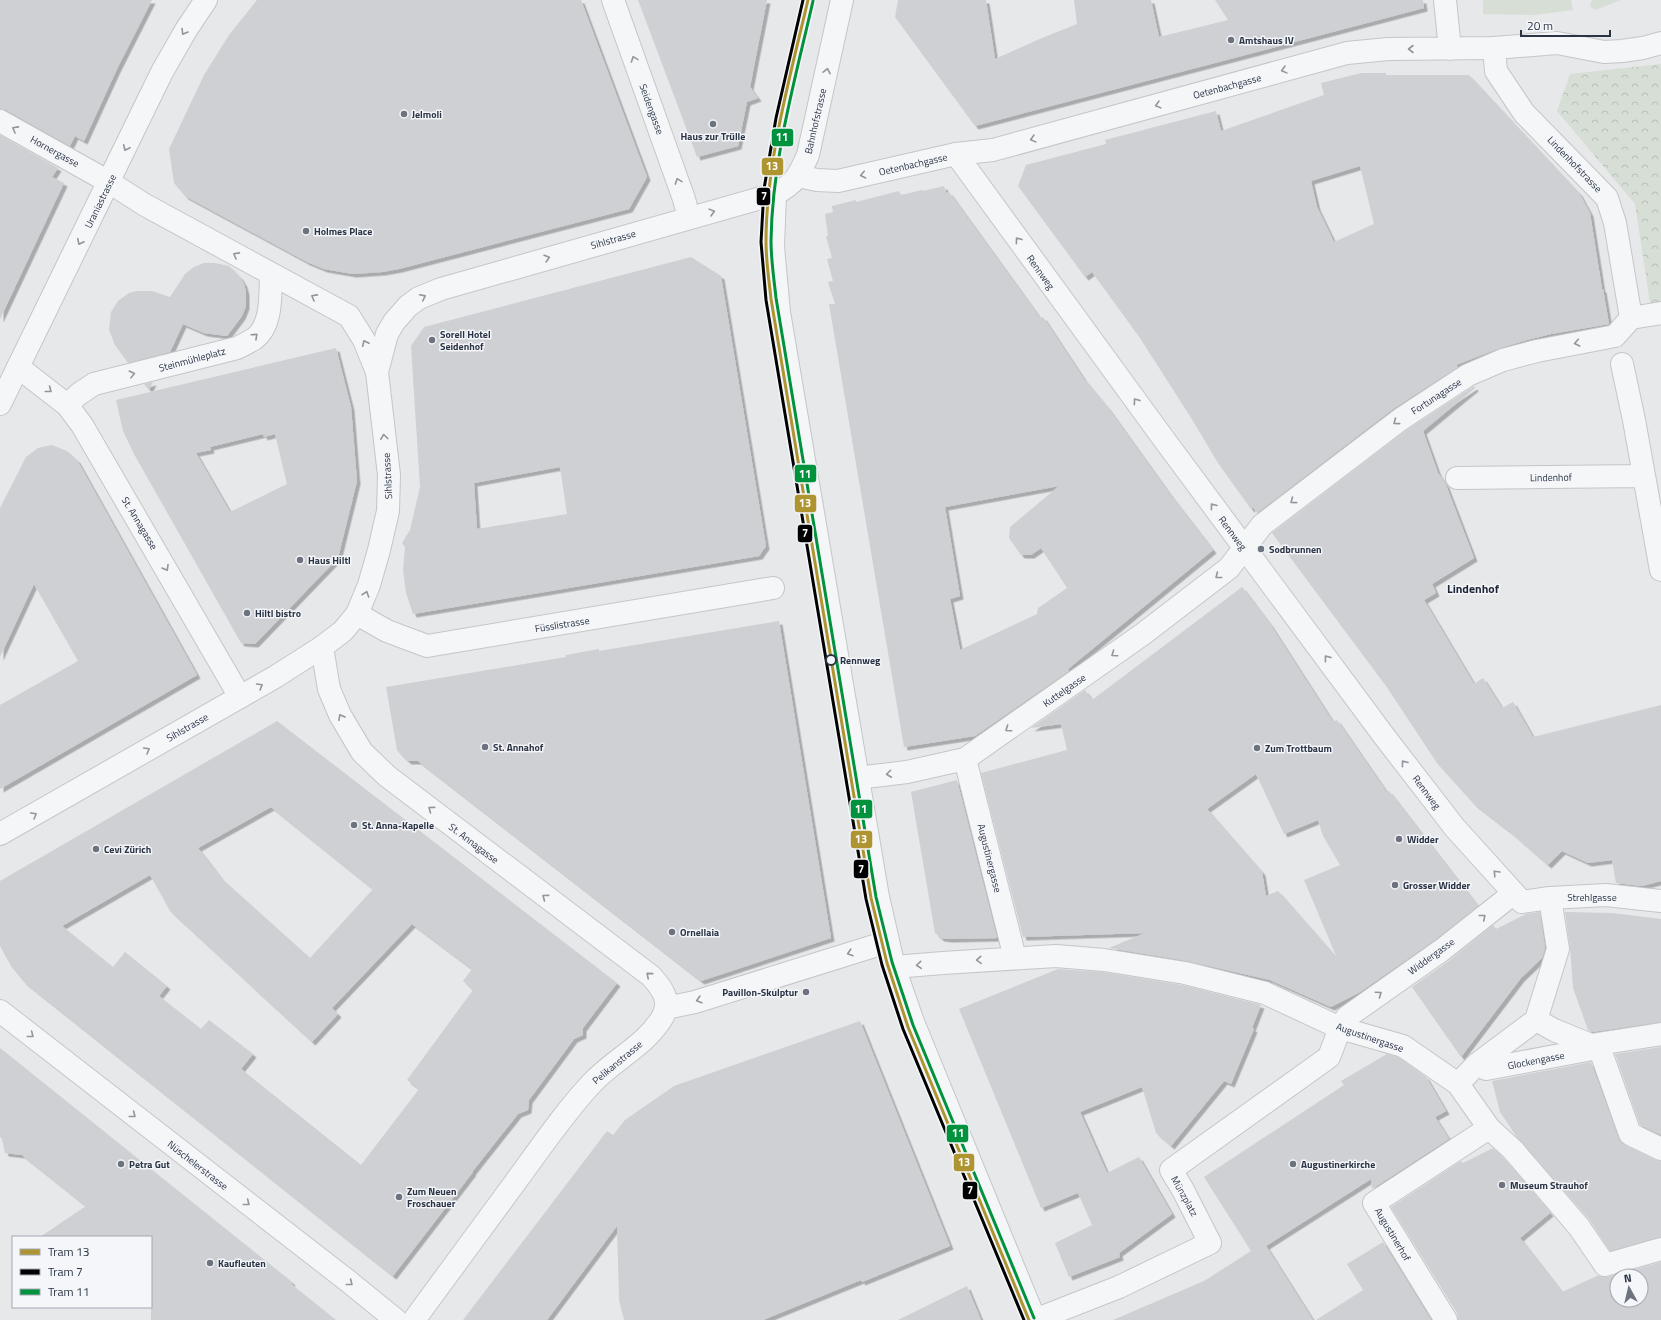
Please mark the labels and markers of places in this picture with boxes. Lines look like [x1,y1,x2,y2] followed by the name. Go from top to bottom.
[1239,33,1294,48] place label: Amtshaus IV
[1226,35,1236,45] marker: Amtshaus IV
[412,107,442,122] place label: Jelmoli
[399,109,409,119] marker: Jelmoli
[708,119,718,129] marker: Haus zur Trülle
[681,129,745,144] place label: Haus zur Trülle
[314,224,372,239] place label: Holmes Place
[301,226,311,236] marker: Holmes Place
[440,327,491,354] place label: Sorell Hotel Seidenhof
[427,335,437,345] marker: Sorell Hotel Seidenhof
[1269,542,1322,557] place label: Sodbrunnen
[1256,544,1266,554] marker: Sodbrunnen
[308,553,351,568] place label: Haus Hiltl
[295,555,305,565] marker: Haus Hiltl
[255,606,301,621] place label: Hiltl bistro
[242,608,252,618] marker: Hiltl bistro
[840,653,881,668] place label: Rennweg
[825,654,837,666] marker: Rennweg
[493,740,544,755] place label: St. Annahof
[1265,741,1332,756] place label: Zum Trottbaum
[480,742,490,752] marker: St. Annahof
[1252,743,1262,753] marker: Zum Trottbaum
[362,818,434,833] place label: St. Anna-Kapelle
[349,820,359,830] marker: St. Anna-Kapelle
[1407,832,1439,847] place label: Widder
[1394,834,1404,844] marker: Widder
[104,842,151,857] place label: Cevi Zürich
[91,844,101,854] marker: Cevi Zürich
[1403,878,1471,893] place label: Grosser Widder
[1390,880,1400,890] marker: Grosser Widder
[680,925,719,940] place label: Ornellaia
[667,927,677,937] marker: Ornellaia
[722,985,798,1000] place label: Pavillon-Skulptur
[801,987,811,997] marker: Pavillon-Skulptur
[129,1157,170,1172] place label: Petra Gut
[1301,1157,1375,1172] place label: Augustinerkirche
[116,1159,126,1169] marker: Petra Gut
[1288,1159,1298,1169] marker: Augustinerkirche
[1510,1178,1588,1193] place label: Museum Strauhof
[1497,1180,1507,1190] marker: Museum Strauhof
[407,1184,457,1211] place label: Zum Neuen Froschauer
[394,1192,404,1202] marker: Zum Neuen Froschauer
[218,1256,266,1271] place label: Kaufleuten
[205,1258,215,1268] marker: Kaufleuten

